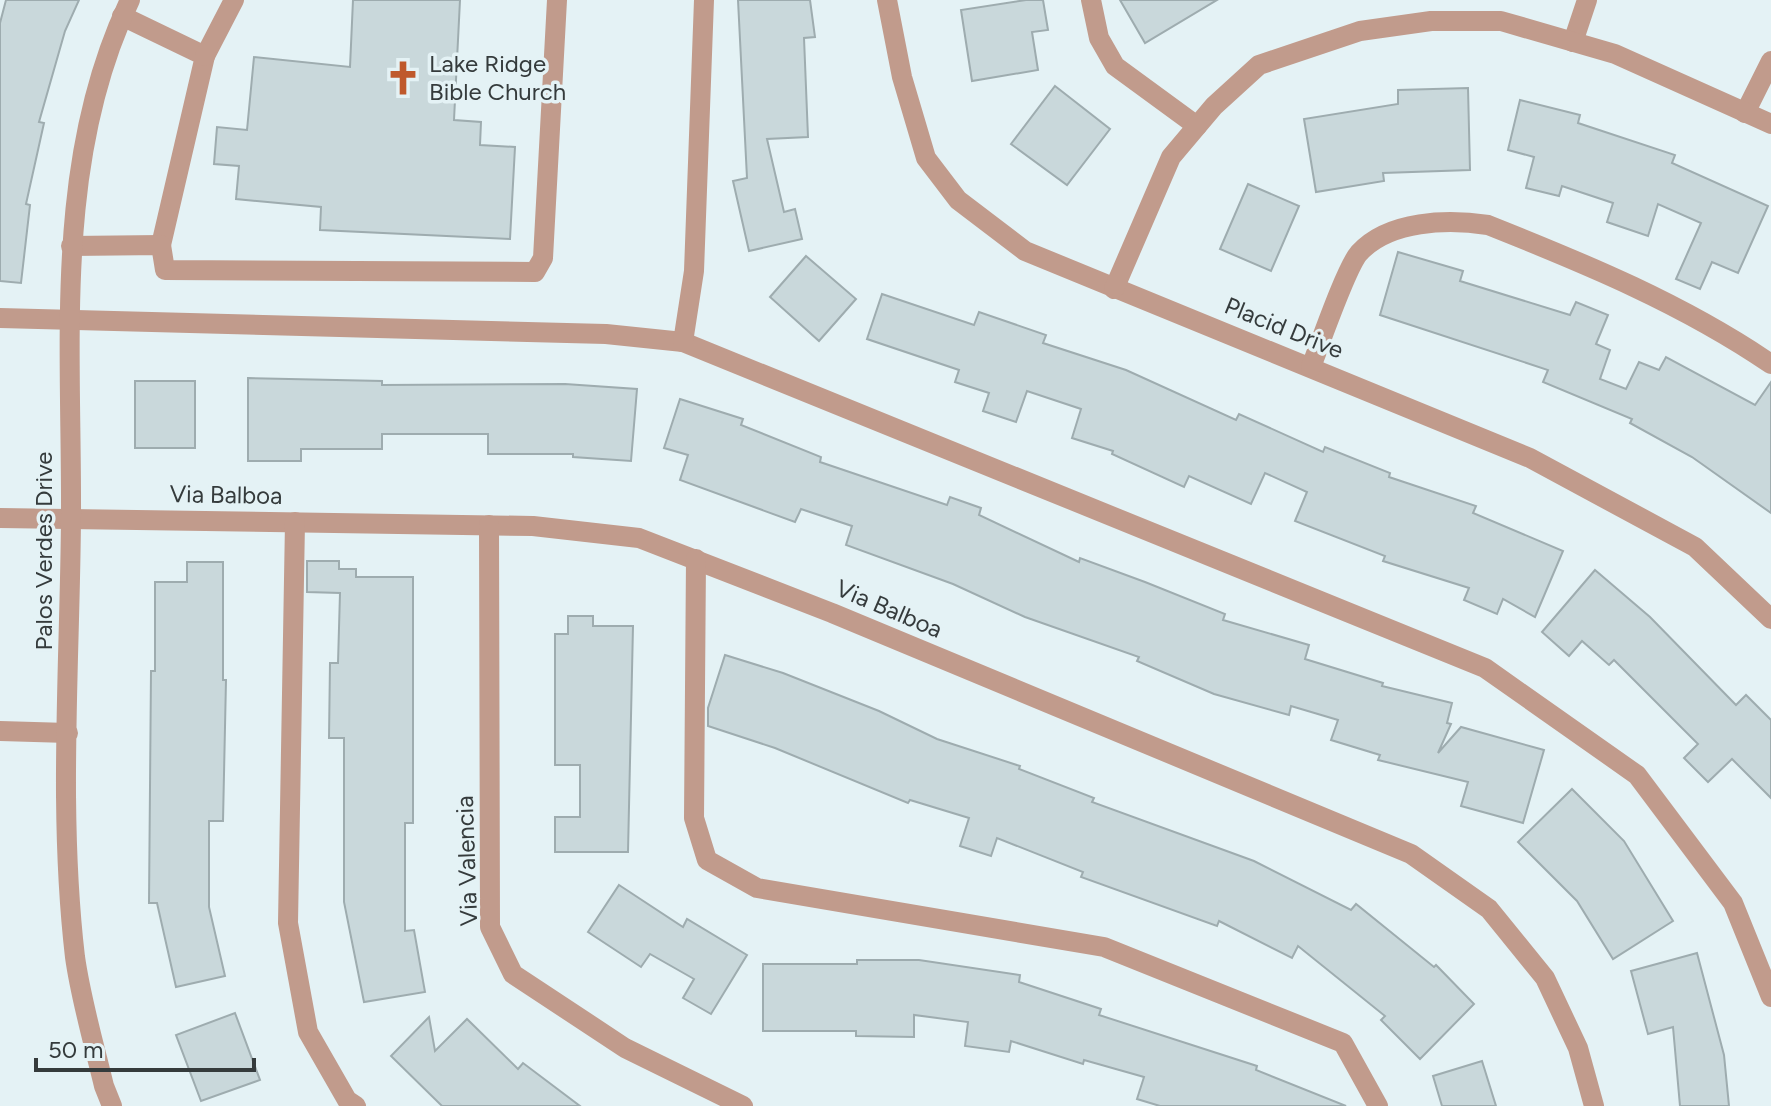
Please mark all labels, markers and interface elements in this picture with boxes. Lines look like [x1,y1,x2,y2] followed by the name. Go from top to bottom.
[429,49,566,106] place label: Lake Ridge Bible Church
[384,59,422,97] church icon: Lake Ridge Bible Church
[1221,291,1348,364] street label: Placid Drive
[29,452,58,650] street label: Palos Verdes Drive
[169,479,283,510] street label: Via Balboa
[832,573,947,644] street label: Via Balboa
[450,795,483,927] street label: Via Valencia
[36,1022,254,1072] scale bar
[48,1035,104,1064] text: 50 m

